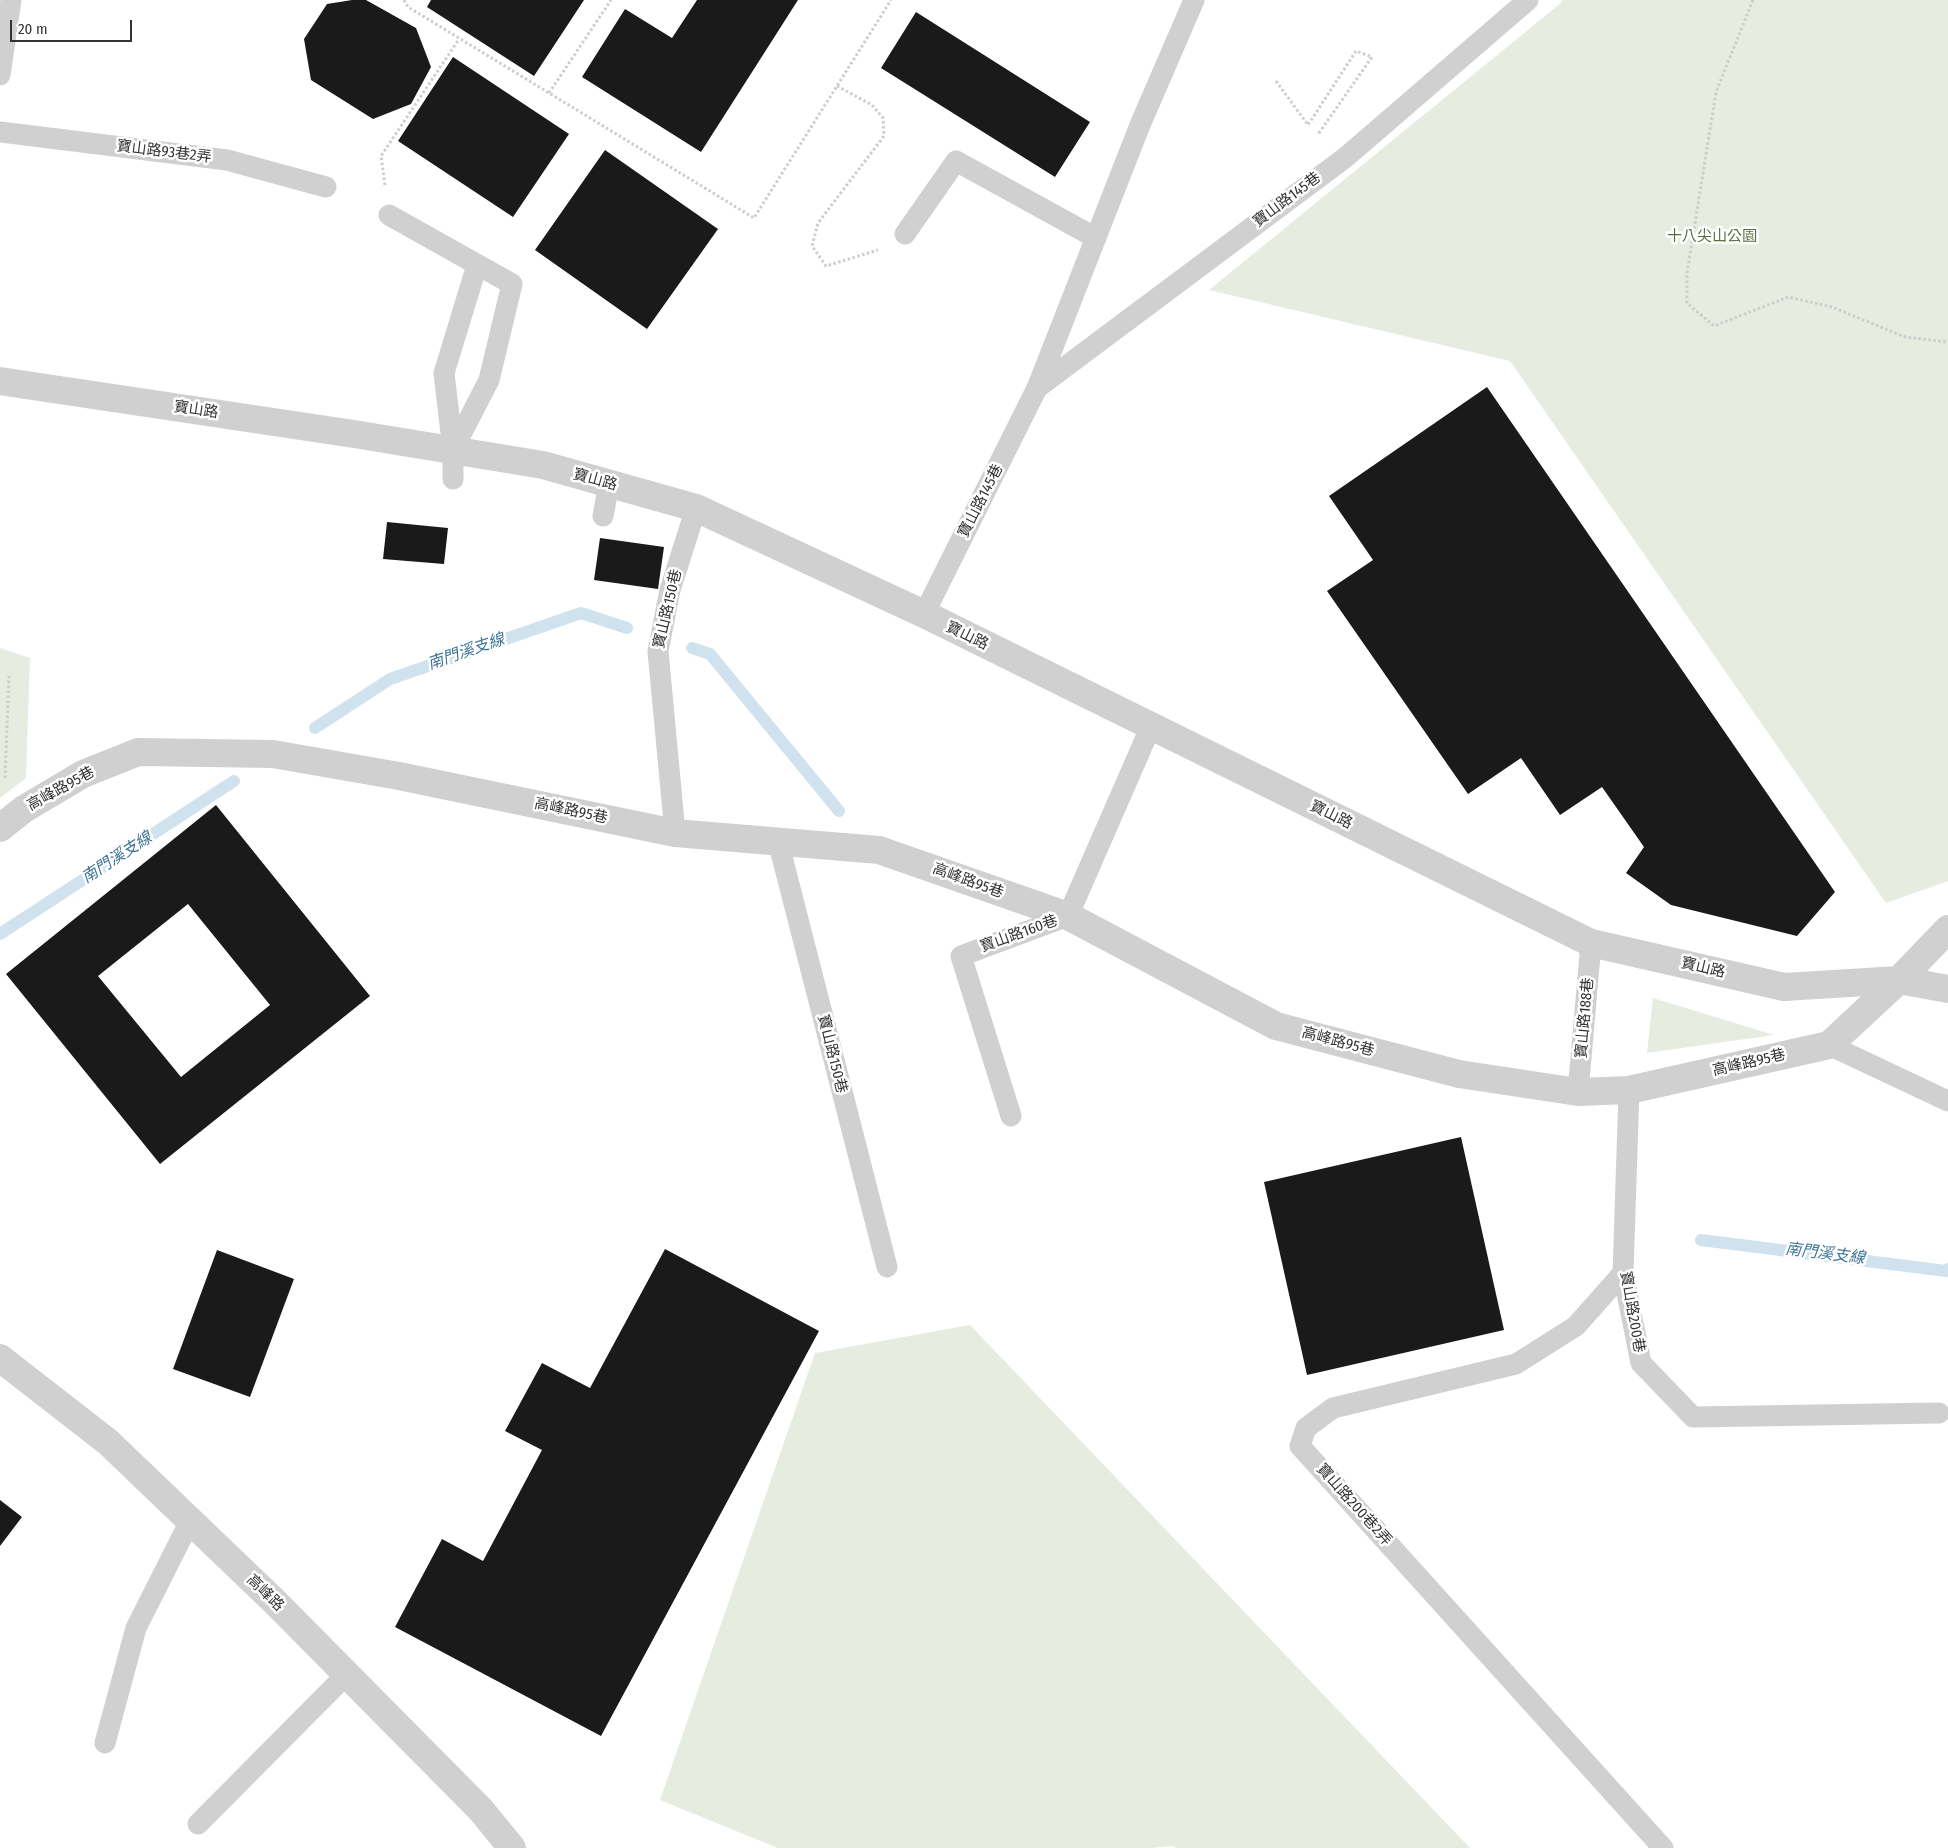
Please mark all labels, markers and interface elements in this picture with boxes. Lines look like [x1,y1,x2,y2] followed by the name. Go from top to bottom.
[12,10,135,42] scale bar
[18,20,48,38] text: 20 m
[116,137,212,167] street label: 寶山路93巷2弄
[1250,169,1324,231] street label: 寶山路145巷
[1667,228,1757,246] park label: 十八尖山公園
[172,398,220,422] street label: 寶山路
[955,461,1007,541] street label: 寶山路145巷
[571,465,619,495] street label: 寶山路
[650,568,686,650] street label: 寶山路150巷
[943,618,991,654] street label: 寶山路
[425,630,507,674] water label: 南門溪支線
[24,763,98,815] street label: 高峰路95巷
[533,794,609,828] street label: 高峰路95巷
[1307,797,1355,833] street label: 寶山路
[78,828,156,888] water label: 南門溪支線
[930,860,1006,902] street label: 高峰路95巷
[978,912,1060,956] street label: 寶山路160巷
[1679,954,1727,982] street label: 寶山路
[1573,977,1597,1059] street label: 寶山路188巷
[814,1013,850,1095] street label: 寶山路150巷
[1300,1024,1376,1060] street label: 高峰路95巷
[1711,1046,1787,1080] street label: 高峰路95巷
[1784,1240,1866,1268] water label: 南門溪支線
[1616,1270,1648,1354] street label: 寶山路200巷
[1313,1460,1395,1550] street label: 寶山路200巷2弄
[243,1571,287,1615] street label: 高峰路

